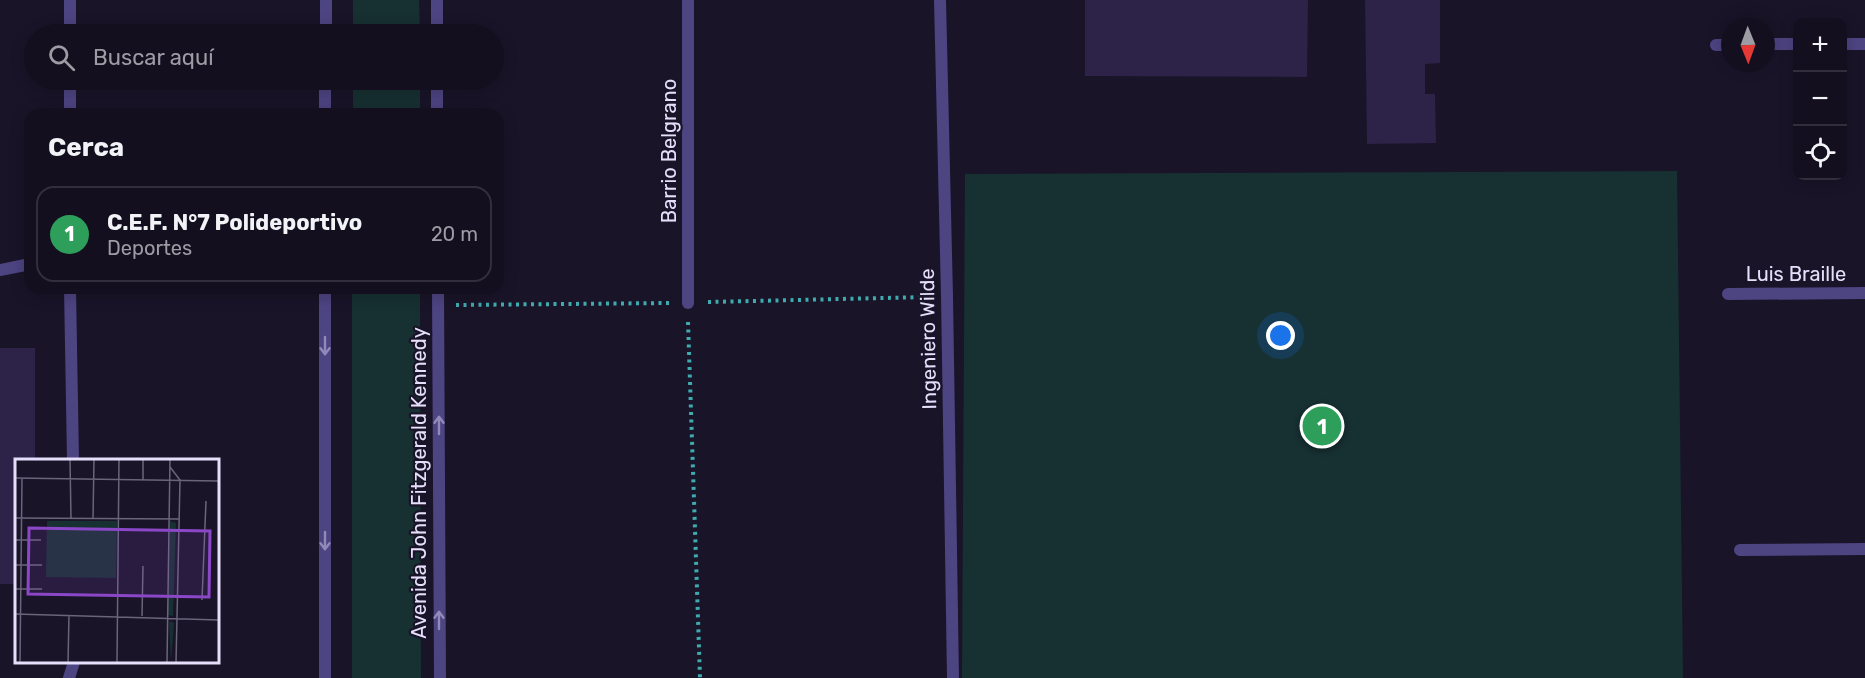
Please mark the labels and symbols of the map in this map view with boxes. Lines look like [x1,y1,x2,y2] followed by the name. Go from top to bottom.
[1721,18,1775,72] north arrow
[657,79,681,223] street label: Barrio Belgrano
[1746,262,1846,286] street label: Luis Braille
[915,268,941,410] street label: Ingeniero Wilde
[1266,321,1295,350] your location
[407,327,431,639] street label: Avenida John Fitzgerald Kennedy
[319,336,331,356] one-way arrow
[1302,404,1342,448] pin: 1
[433,415,445,435] one-way arrow
[15,459,219,663] inset map
[319,531,331,551] one-way arrow
[434,610,445,630] one-way arrow

